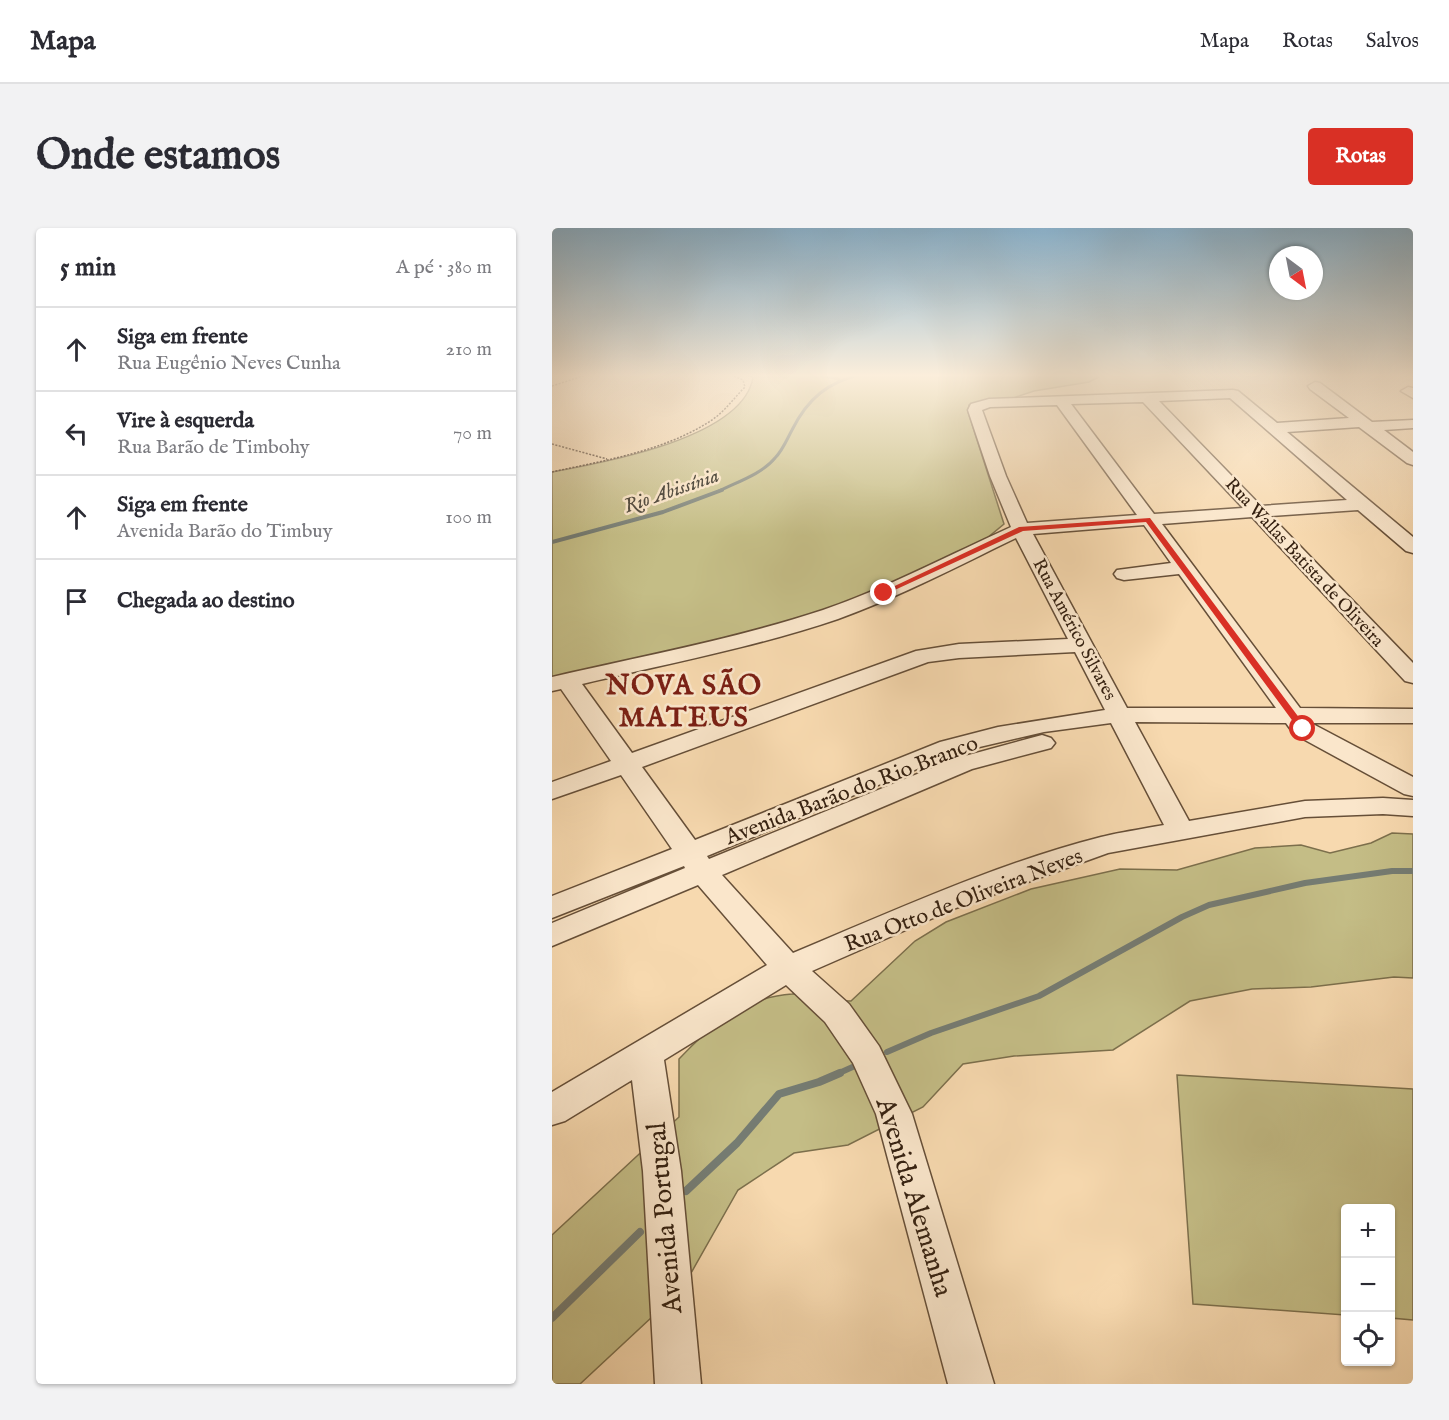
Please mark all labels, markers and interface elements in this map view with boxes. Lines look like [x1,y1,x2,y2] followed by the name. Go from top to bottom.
[30,24,96,59] text: Mapa
[1200,28,1249,55] text: Mapa
[1282,28,1333,55] text: Rotas
[1366,28,1419,55] text: Salvos
[1308,128,1413,185] button: Rotas
[36,130,280,183] text: Onde estamos
[1269,246,1323,300] north arrow
[60,251,116,284] text: 5 min
[396,255,492,280] text: A pé · 380 m
[117,323,248,351] text: Siga em frente
[60,333,93,366] icon: ahead
[446,337,492,362] text: 210 m
[117,351,341,376] text: Rua Eugênio Neves Cunha
[117,407,254,435] text: Vire à esquerda
[60,417,93,450] icon: left
[453,421,492,446] text: 70 m
[117,435,310,460] text: Rua Barão de Timbohy
[621,463,722,519] water label: Rio Abissínia
[1219,474,1388,653] street label: Rua Wallas Batista de Oliveira
[117,491,248,519] text: Siga em frente
[60,501,93,534] icon: ahead
[445,505,492,530] text: 100 m
[117,519,333,544] text: Avenida Barão do Timbuy
[1027,555,1121,705] street label: Rua Américo Silvares
[870,579,896,605] route end
[60,585,93,618] icon: arrive
[117,587,295,615] text: Chegada ao destino
[605,668,762,736] district label: NOVA SÃO MATEUS
[1289,715,1315,741] route start
[720,730,982,852] street label: Avenida Barão do Rio Branco
[841,842,1087,959] street label: Rua Otto de Oliveira Neves
[866,1093,960,1301] street label: Avenida Alemanha
[641,1120,691,1316] street label: Avenida Portugal
[1341,1204,1395,1366] map controls
[1341,1204,1395,1258] button: +
[1341,1258,1395,1312] button: −
[1341,1312,1395,1366] button: locate

